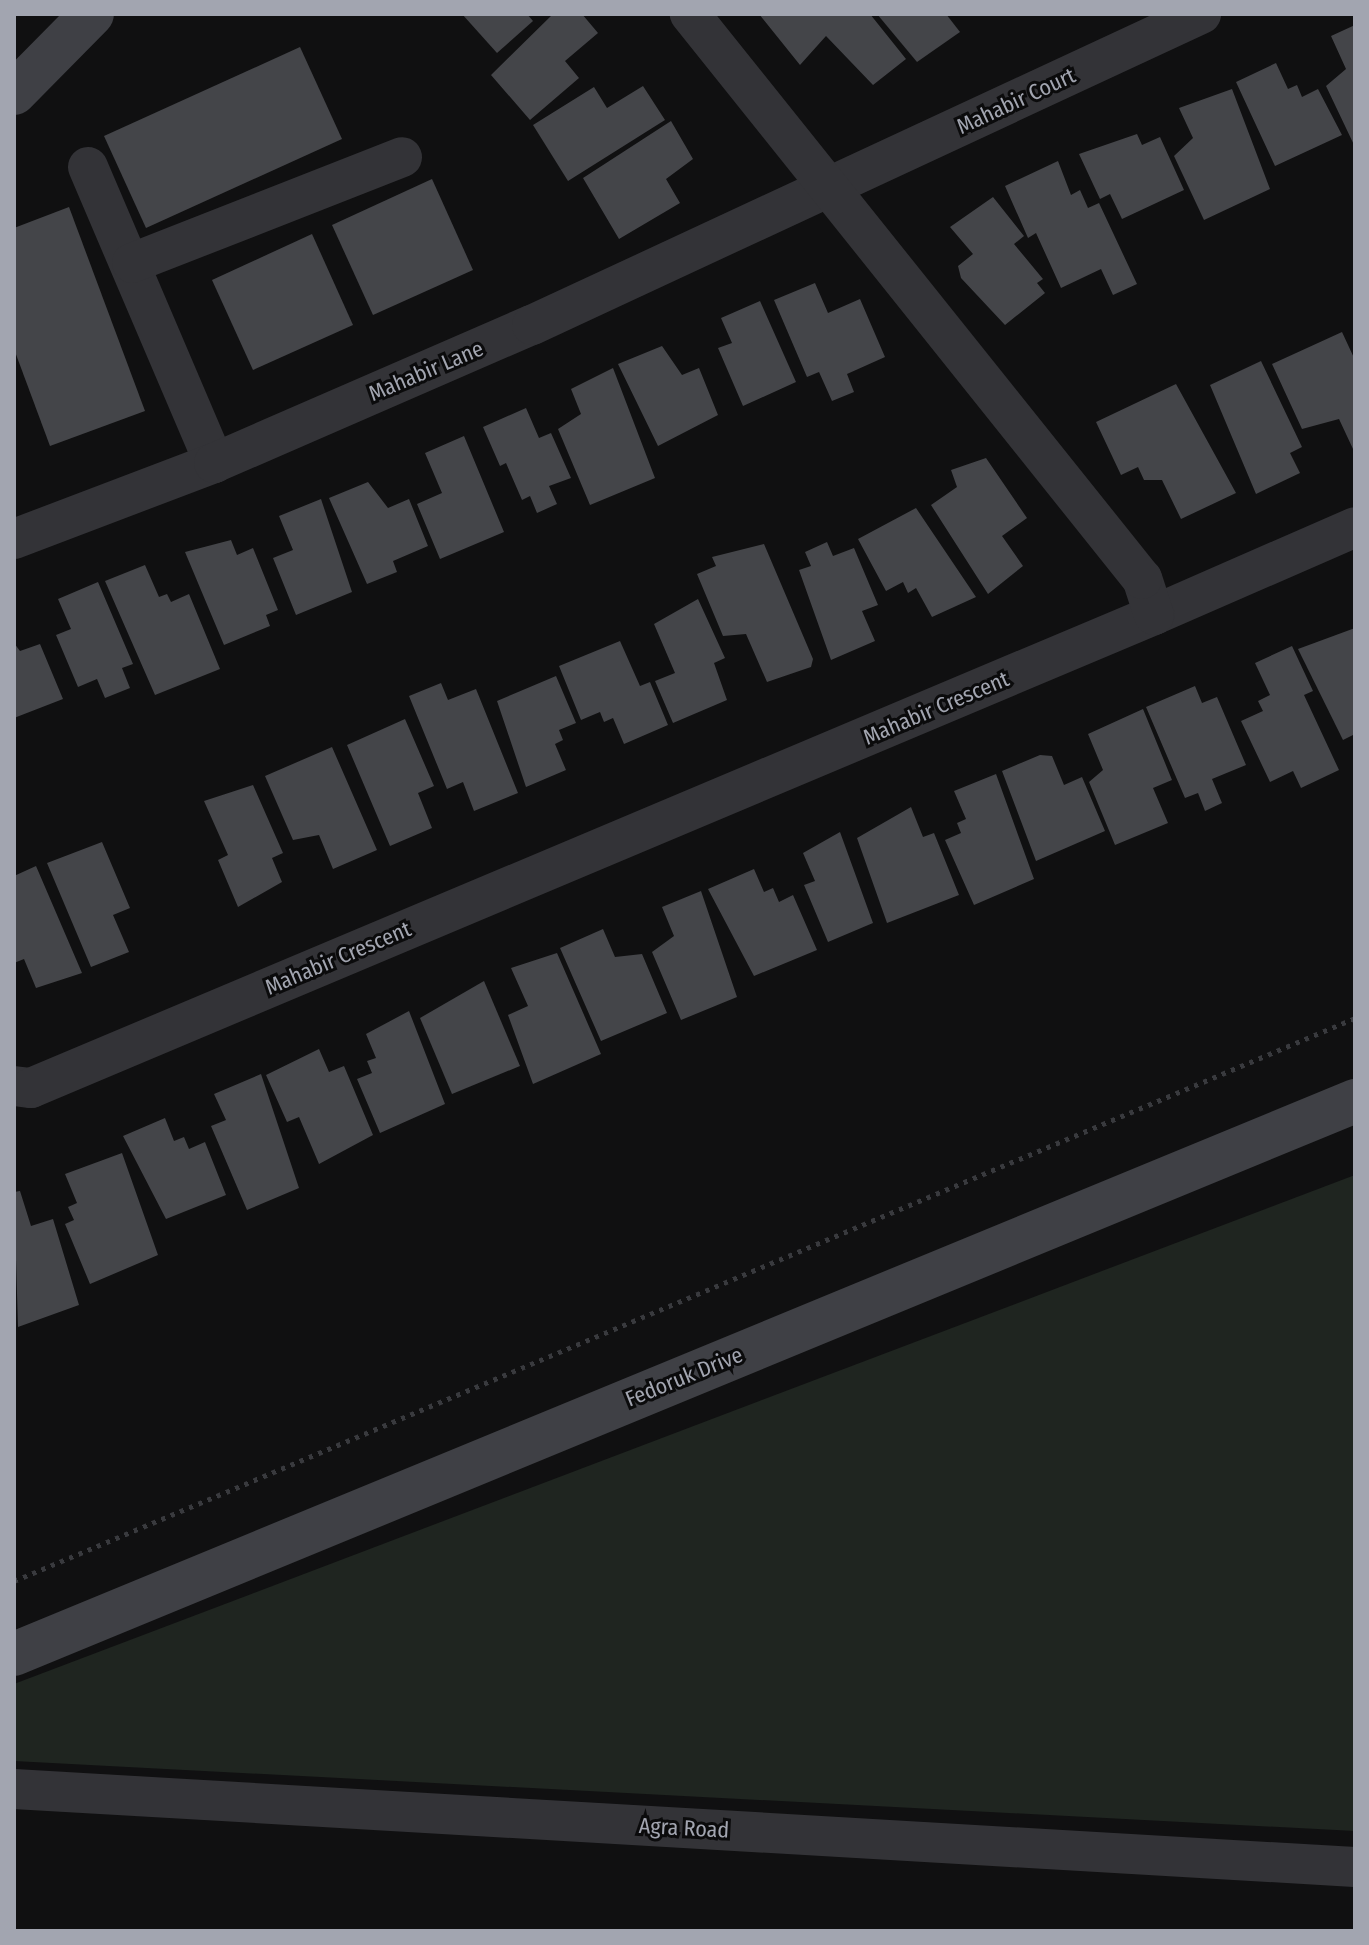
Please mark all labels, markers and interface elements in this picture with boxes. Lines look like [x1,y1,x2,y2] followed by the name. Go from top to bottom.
[953,62,1079,140] street label: Mahabir Court
[365,335,487,407] street label: Mahabir Lane
[859,665,1013,751] street label: Mahabir Crescent
[261,915,415,1001] street label: Mahabir Crescent
[621,1341,747,1413] street label: Fedoruk Drive
[638,1812,730,1844] street label: Agra Road

